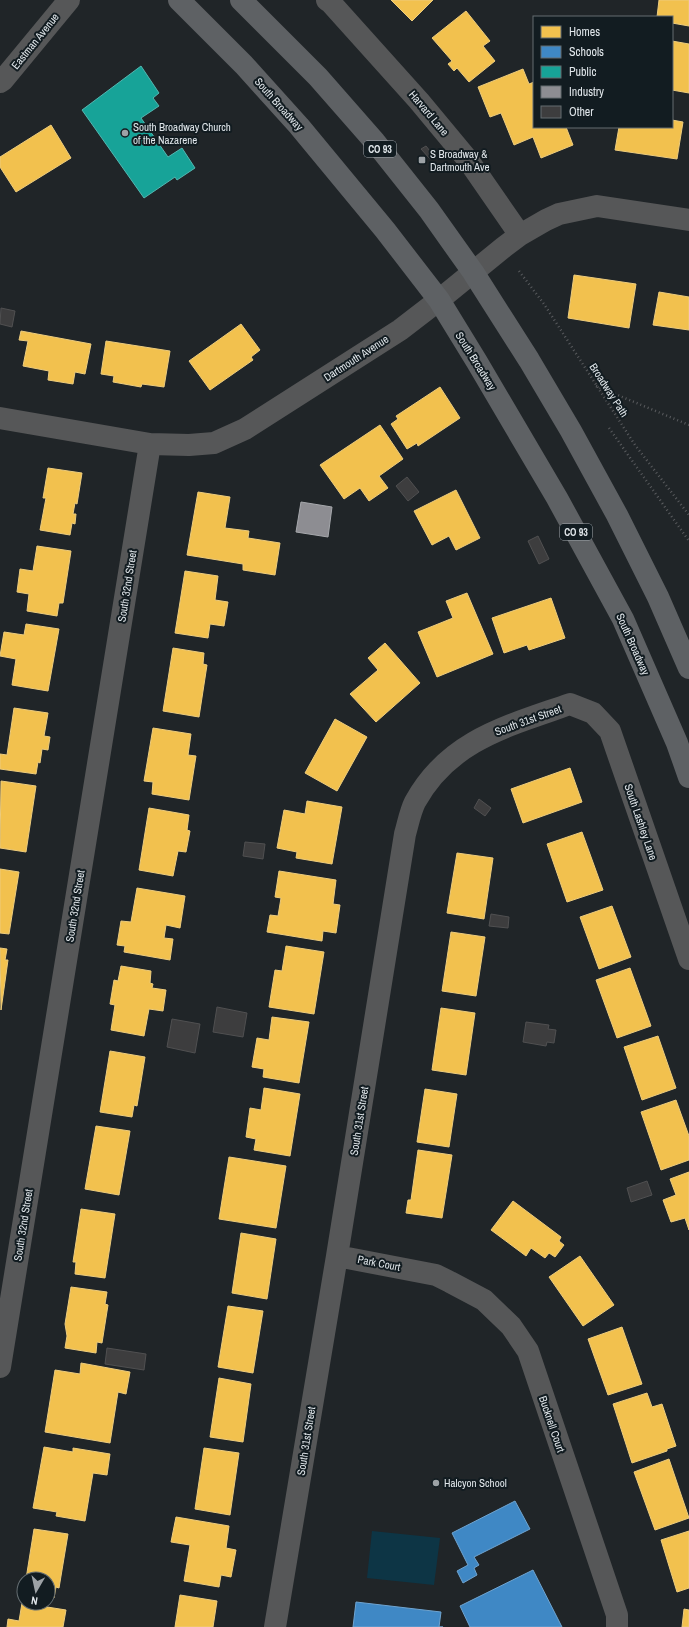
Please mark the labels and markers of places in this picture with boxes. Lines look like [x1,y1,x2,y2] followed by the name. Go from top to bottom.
[133,120,231,147] place label: South Broadway Church of the Nazarene
[120,128,130,138] marker: South Broadway Church of the Nazarene
[430,147,490,174] place label: S Broadway & Dartmouth Ave
[417,155,427,165] marker: S Broadway & Dartmouth Ave
[444,1476,507,1490] place label: Halcyon School
[431,1478,441,1488] marker: Halcyon School

